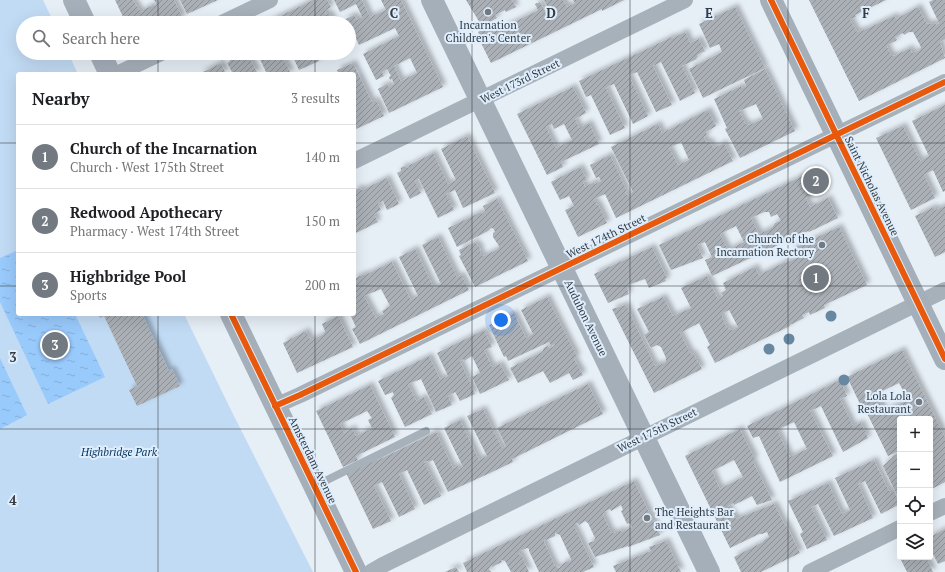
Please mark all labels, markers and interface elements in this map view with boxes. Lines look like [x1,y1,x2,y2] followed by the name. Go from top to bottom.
[390,4,398,22] text: C
[546,4,556,22] text: D
[705,4,713,22] text: E
[862,4,870,22] text: F
[483,7,493,17] marker: Incarnation Children's Center
[16,16,356,60] search box
[446,18,531,45] place label: Incarnation Children's Center
[30,27,52,49] icon: search
[62,28,140,48] text: Search here
[478,56,562,106] street label: West 173rd Street
[32,87,90,110] text: Nearby
[291,89,340,107] text: 3 results
[842,134,902,239] street label: Saint Nicholas Avenue
[70,138,257,158] text: Church of the Incarnation
[41,148,49,166] text: 1
[305,148,340,166] text: 140 m
[70,158,224,176] text: Church · West 175th Street
[803,166,829,196] pin: 2
[70,202,222,222] text: Redwood Apothecary
[564,211,648,261] street label: West 174th Street
[41,212,49,230] text: 2
[305,212,340,230] text: 150 m
[70,222,239,240] text: Pharmacy · West 174th Street
[716,232,814,259] place label: Church of the Incarnation Rectory
[817,240,827,250] marker: Church of the Incarnation Rectory
[803,263,829,293] pin: 1
[70,266,186,286] text: Highbridge Pool
[41,276,49,294] text: 3
[305,276,340,294] text: 200 m
[561,277,611,359] street label: Audubon Avenue
[70,286,107,304] text: Sports
[491,310,511,330] your location
[42,330,68,360] pin: 3
[9,348,17,366] text: 3
[858,389,911,416] place label: Lola Lola Restaurant
[914,397,924,407] marker: Lola Lola Restaurant
[615,405,699,455] street label: West 175th Street
[286,414,340,506] street label: Amsterdam Avenue
[897,416,933,560] map controls
[897,416,933,452] button: +
[80,445,158,459] park label: Highbridge Park
[897,452,933,488] button: −
[897,488,933,524] button: locate
[9,491,17,509] text: 4
[655,505,734,532] place label: The Heights Bar and Restaurant
[642,513,652,523] marker: The Heights Bar and Restaurant
[897,524,933,560] button: layers

